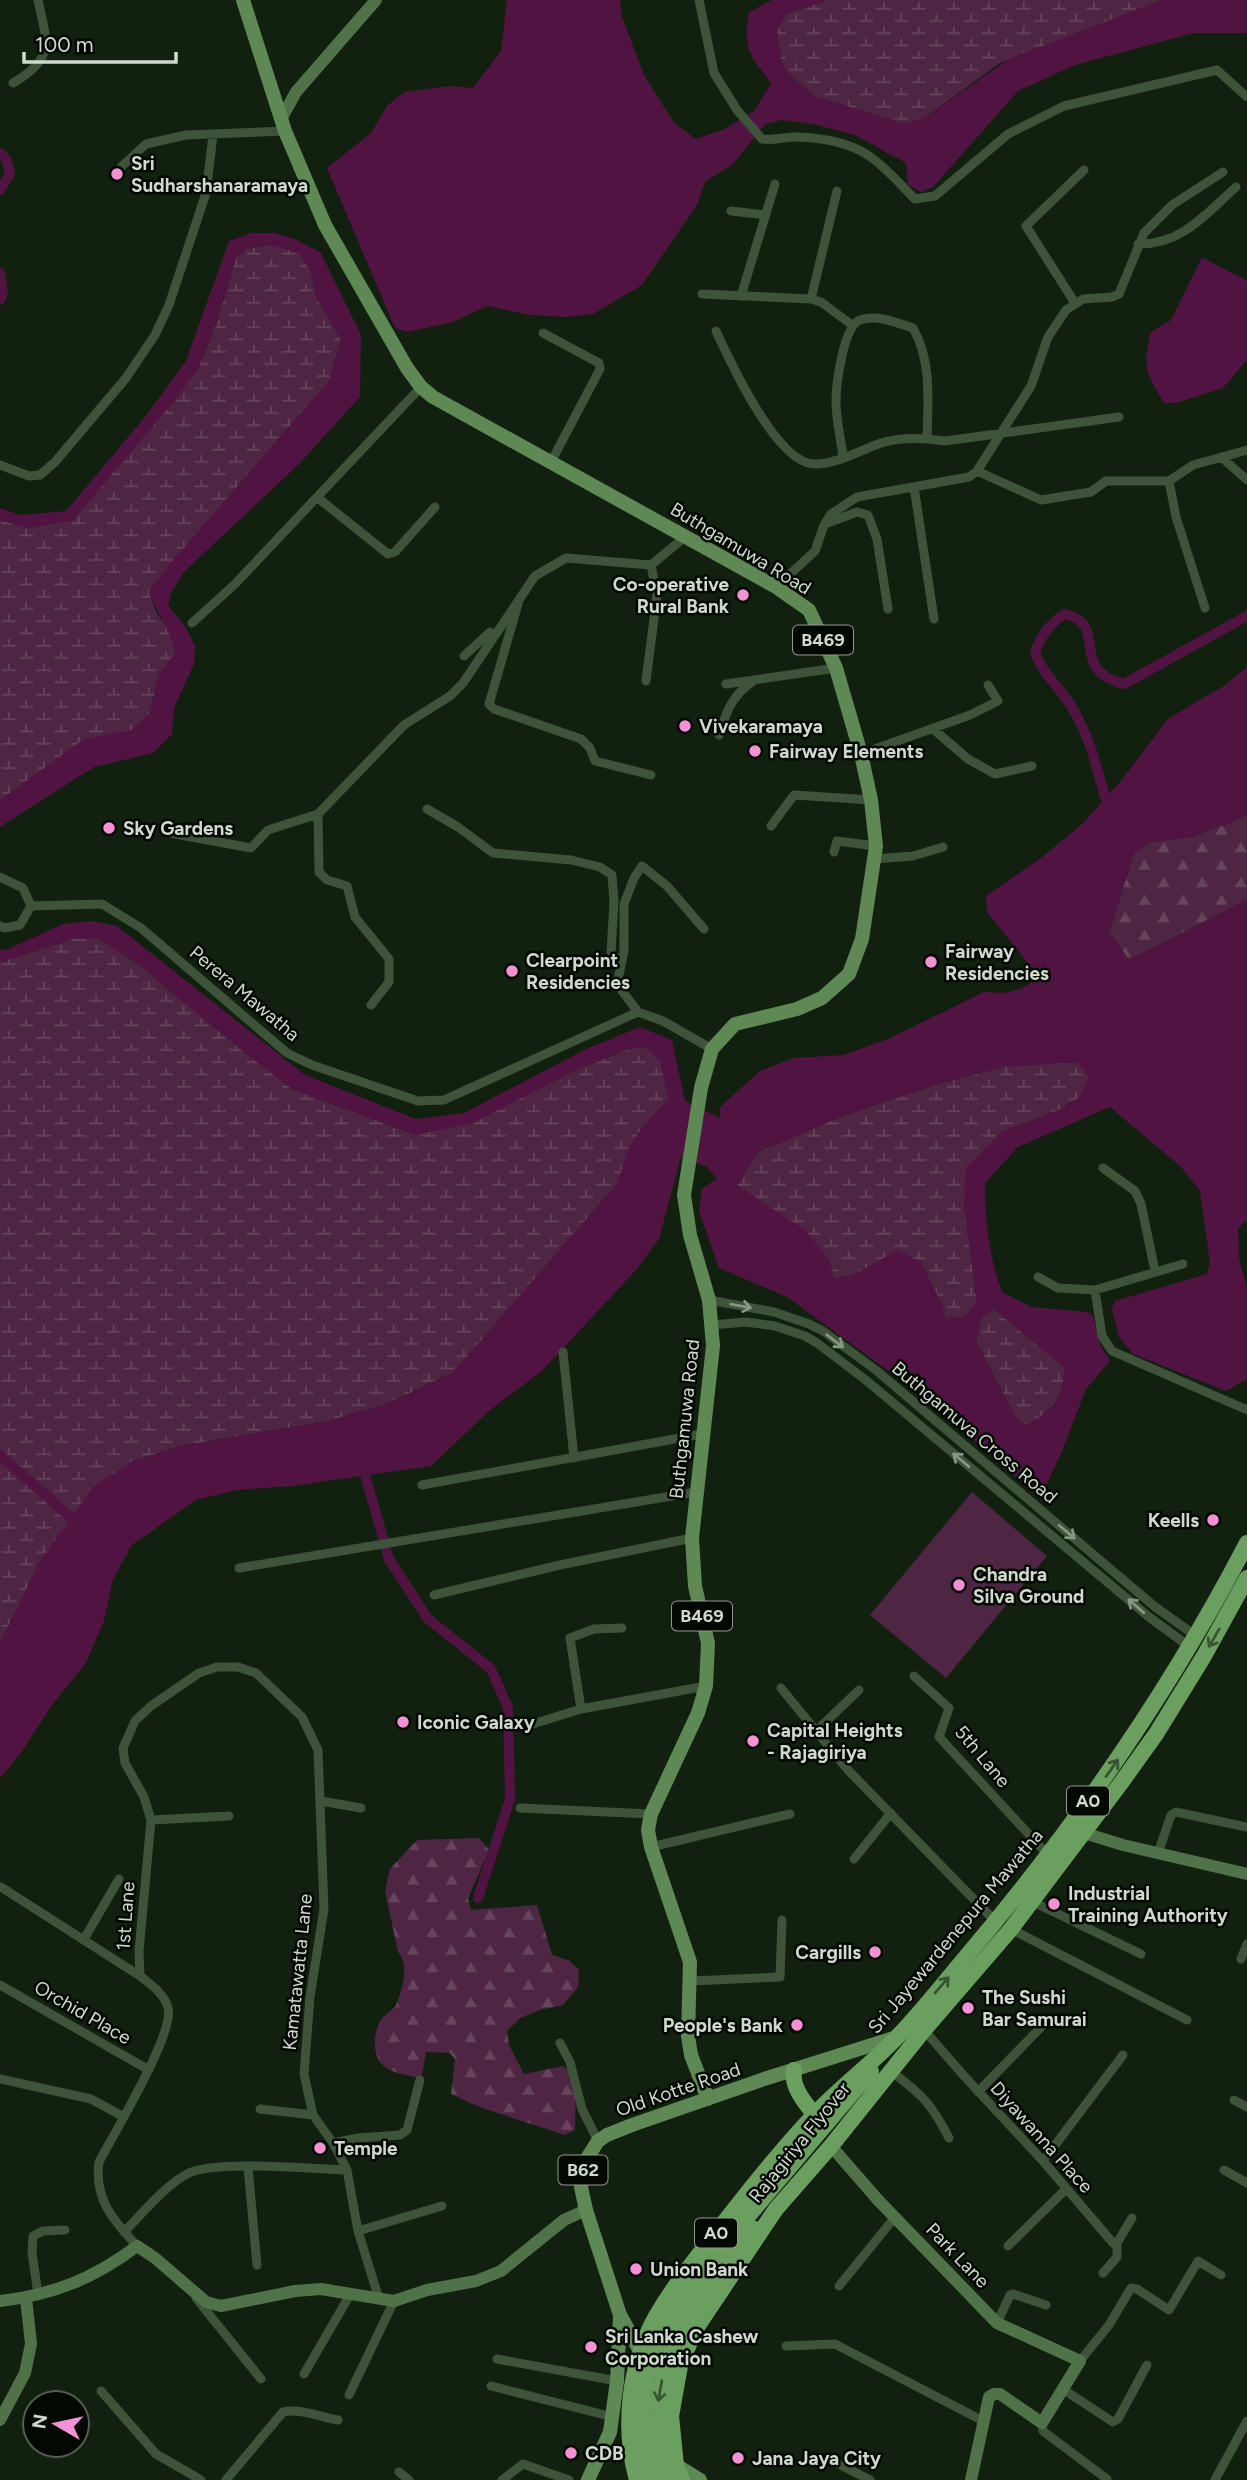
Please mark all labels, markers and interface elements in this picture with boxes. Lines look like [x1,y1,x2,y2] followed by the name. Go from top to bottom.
[24,21,177,65] scale bar
[35,32,94,57] text: 100 m
[131,152,308,197] place label: Sri Sudharshanaramaya
[109,166,125,182] marker: Sri Sudharshanaramaya
[666,497,815,600] street label: Buthgamuwa Road
[613,573,730,618] place label: Co-operative Rural Bank
[735,587,751,603] marker: Co-operative Rural Bank
[793,626,853,654] road number: B469
[699,715,823,738] place label: Vivekaramaya
[677,718,693,734] marker: Vivekaramaya
[769,740,923,763] place label: Fairway Elements
[747,743,763,759] marker: Fairway Elements
[123,817,233,840] place label: Sky Gardens
[101,820,117,836] marker: Sky Gardens
[945,940,1049,985] place label: Fairway Residencies
[185,941,304,1046] street label: Perera Mawatha
[526,949,630,994] place label: Clearpoint Residencies
[923,954,939,970] marker: Fairway Residencies
[504,963,520,979] marker: Clearpoint Residencies
[729,1300,752,1313] one-way arrow
[826,1333,844,1348] one-way arrow
[665,1338,704,1500] street label: Buthgamuwa Road
[887,1356,1062,1508] street label: Buthgamuva Cross Road
[953,1452,971,1468] one-way arrow
[1148,1509,1199,1532] place label: Keells
[1205,1512,1221,1528] marker: Keells
[1058,1524,1076,1540] one-way arrow
[973,1563,1084,1608] place label: Chandra Silva Ground
[951,1577,967,1593] marker: Chandra Silva Ground
[1127,1598,1145,1614] one-way arrow
[672,1602,732,1630] road number: B469
[1207,1627,1220,1648] one-way arrow
[417,1711,535,1734] place label: Iconic Galaxy
[395,1714,411,1730] marker: Iconic Galaxy
[767,1719,903,1764] place label: Capital Heights - Rajagiriya
[950,1721,1015,1792] street label: 5th Lane
[745,1733,761,1749] marker: Capital Heights - Rajagiriya
[1105,1759,1119,1778] one-way arrow
[1067,1786,1109,1815] road number: A0
[863,1824,1048,2038] street label: Sri Jayewardenepura Mawatha
[112,1881,139,1951] street label: 1st Lane
[1068,1882,1228,1927] place label: Industrial Training Authority
[278,1893,317,2051] street label: Kamatawatta Lane
[1046,1896,1062,1912] marker: Industrial Training Authority
[795,1941,861,1964] place label: Cargills
[867,1944,883,1960] marker: Cargills
[30,1976,135,2049] street label: Orchid Place
[934,1976,950,1994] one-way arrow
[982,1986,1087,2031] place label: The Sushi Bar Samurai
[960,2000,976,2016] marker: The Sushi Bar Samurai
[663,2014,784,2037] place label: People's Bank
[789,2017,805,2033] marker: People's Bank
[613,2057,744,2122] street label: Old Kotte Road
[744,2077,855,2207] street label: Rajagiriya Flyover
[985,2077,1098,2198] street label: Diyawanna Place
[334,2137,398,2160] place label: Temple
[312,2140,328,2156] marker: Temple
[558,2156,608,2184] road number: B62
[695,2218,737,2248] road number: A0
[921,2218,994,2293] street label: Park Lane
[650,2258,749,2281] place label: Union Bank
[628,2261,644,2277] marker: Union Bank
[605,2325,758,2370] place label: Sri Lanka Cashew Corporation
[583,2339,599,2355] marker: Sri Lanka Cashew Corporation
[653,2379,666,2402] one-way arrow
[21,2389,91,2459] north arrow
[27,2412,52,2430] text: N
[585,2442,624,2465] place label: CDB
[563,2445,579,2461] marker: CDB
[752,2447,881,2470] place label: Jana Jaya City
[730,2450,746,2466] marker: Jana Jaya City

